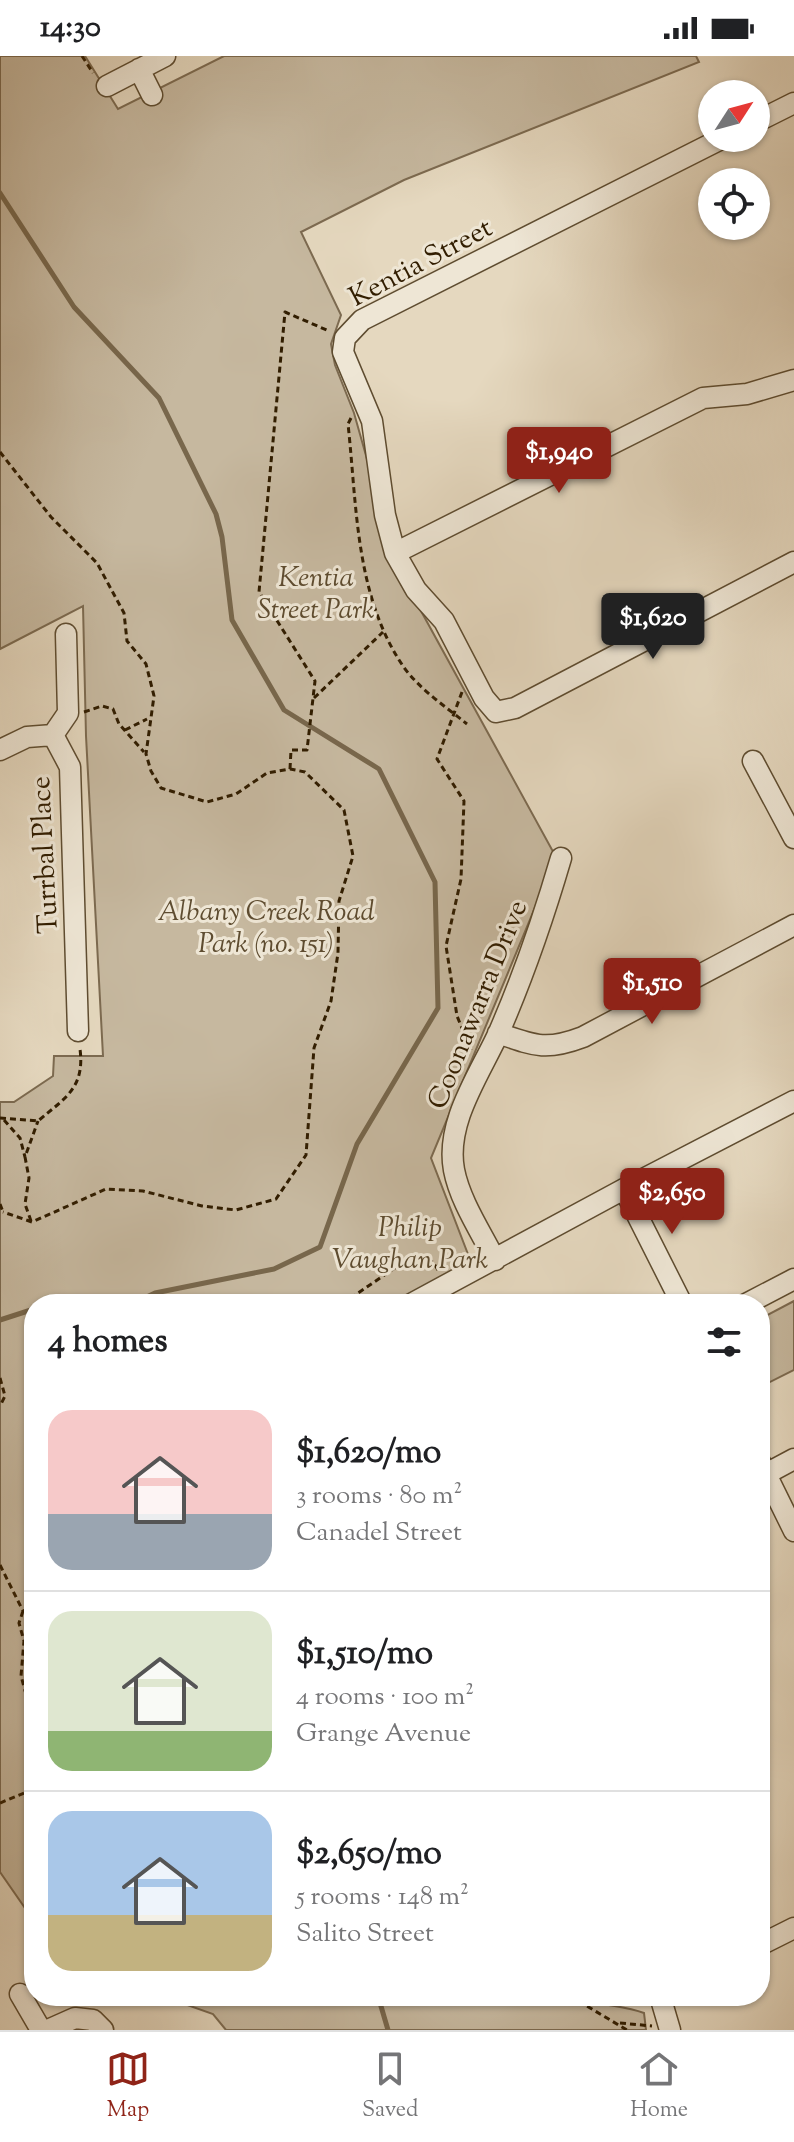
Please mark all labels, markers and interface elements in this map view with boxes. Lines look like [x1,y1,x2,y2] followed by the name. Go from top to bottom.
[40,7,101,50] text: 14:30
[698,80,770,152] north arrow
[698,80,770,240] map controls
[698,168,770,240] button: locate
[343,209,501,318] street label: Kentia Street
[494,427,624,495] pin: $1,940
[525,434,593,471] text: $1,940
[258,559,375,631] park label: Kentia Street Park
[588,593,718,661] pin: $1,620
[619,600,687,637] text: $1,620
[22,775,70,935] street label: Turrbal Place
[157,893,375,965] park label: Albany Creek Road Park (no. 151)
[419,895,539,1116] street label: Coonawarra Drive
[587,958,717,1026] pin: $1,510
[622,965,682,1002] text: $1,510
[607,1168,737,1236] pin: $2,650
[638,1175,706,1212] text: $2,650
[332,1209,488,1281] park label: Philip Vaughan Park
[48,1318,168,1367] text: 4 homes
[702,1320,746,1364] icon: filters
[296,1429,441,1478] text: $1,620/mo
[112,1442,208,1538] icon: home
[296,1478,462,1515] text: 3 rooms · 80 m²
[296,1515,462,1552] text: Canadel Street
[296,1630,433,1679] text: $1,510/mo
[112,1643,208,1739] icon: home
[296,1679,474,1716] text: 4 rooms · 100 m²
[296,1716,471,1753] text: Grange Avenue
[296,1830,442,1879] text: $2,650/mo
[112,1843,208,1939] icon: home
[296,1879,469,1916] text: 5 rooms · 148 m²
[296,1916,434,1953] text: Salito Street
[106,2047,150,2127] tab: Map
[362,2047,418,2127] tab: Saved
[630,2047,688,2127] tab: Home

